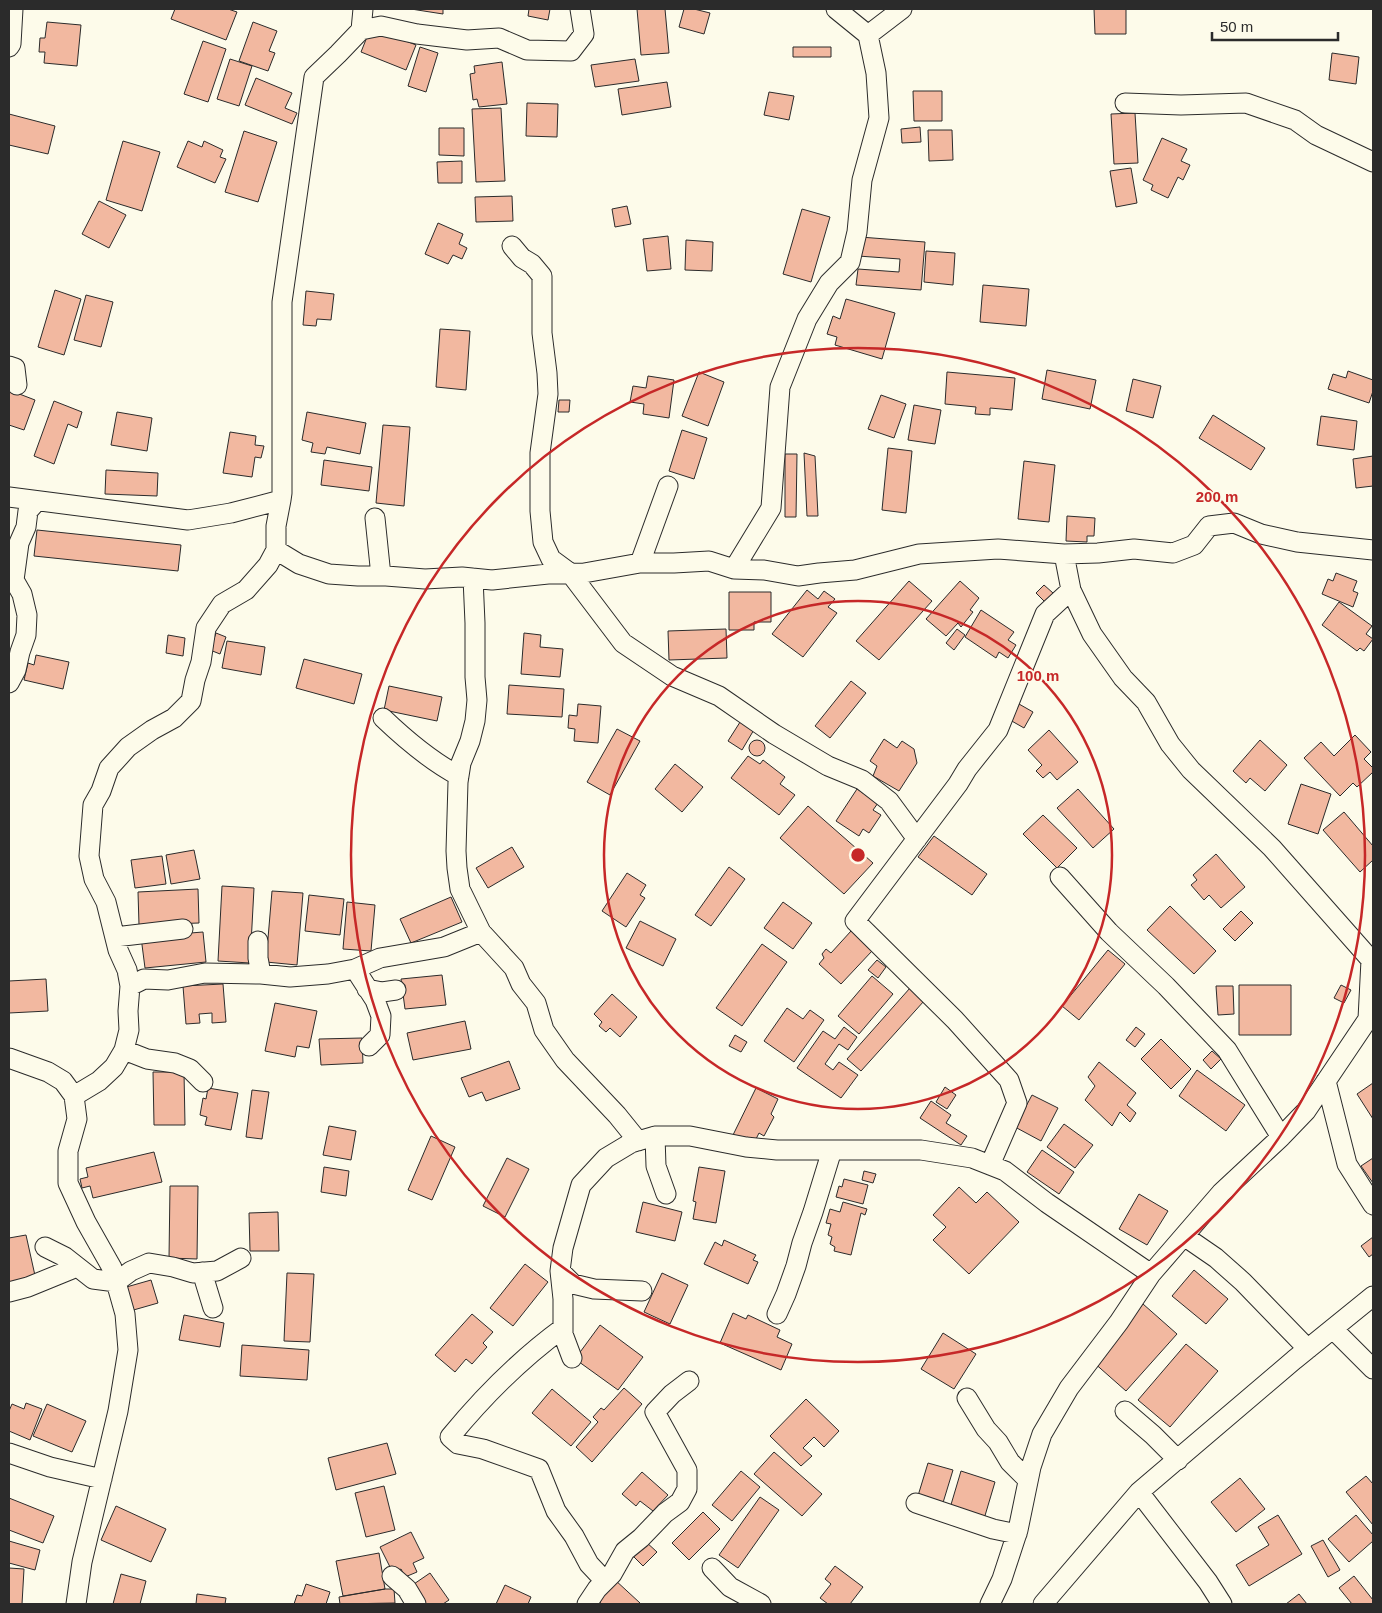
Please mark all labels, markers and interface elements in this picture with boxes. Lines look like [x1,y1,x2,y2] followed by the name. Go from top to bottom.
[1212,10,1338,42] scale bar
[1220,18,1253,35] text: 50 m
[1196,488,1238,505] text: 200 m
[1017,667,1059,684] text: 100 m
[849,846,867,864] centre of rings

